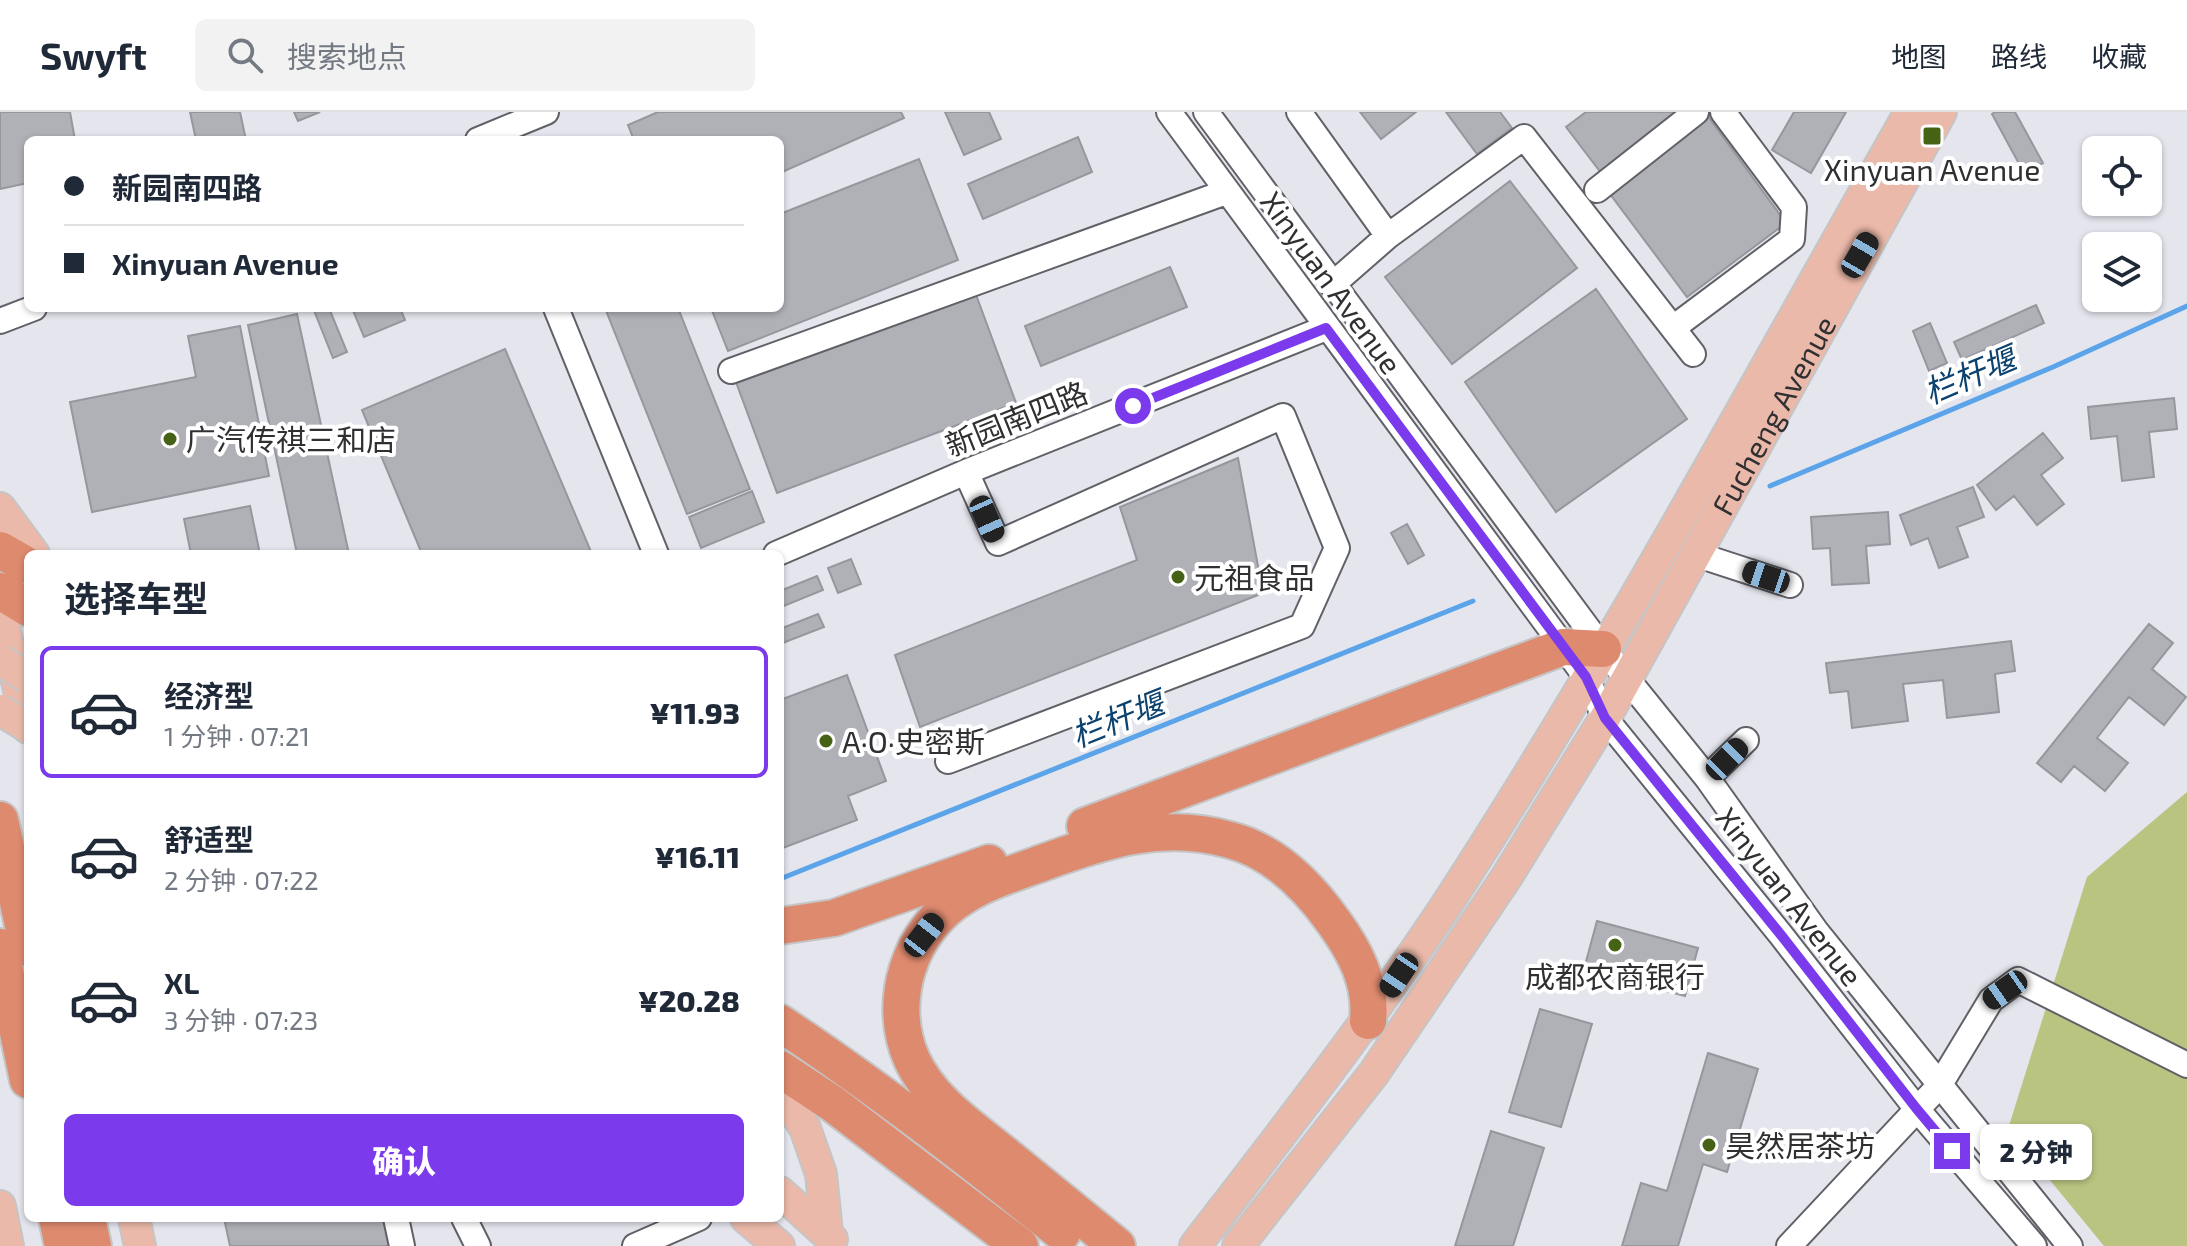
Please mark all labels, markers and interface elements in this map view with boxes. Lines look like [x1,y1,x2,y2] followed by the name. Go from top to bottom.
[195,19,755,91] search box
[40,32,147,78] text: Swyft
[223,33,267,77] icon: search
[287,38,407,74] text: 搜索地点
[1891,39,1947,73] text: 地图
[1991,39,2047,73] text: 路线
[2091,39,2147,73] text: 收藏
[1921,125,1943,147] marker: Xinyuan Avenue
[2082,136,2162,312] map controls
[2082,136,2162,216] button: locate
[1824,151,2040,187] place label: Xinyuan Avenue
[112,169,262,205] text: 新园南四路
[1254,184,1410,380] street label: Xinyuan Avenue
[1838,228,1882,282] car
[2082,232,2162,312] button: layers
[112,245,339,281] text: Xinyuan Avenue
[1703,309,1842,521] street label: Fucheng Avenue
[1917,336,2025,410] water label: 栏杆堰
[940,373,1092,463] street label: 新园南四路
[1115,388,1151,424] route start
[186,421,396,457] place label: 广汽传祺三和店
[161,430,179,448] marker: 广汽传祺三和店
[966,492,1008,546] car
[1739,558,1793,596] car
[1194,559,1314,595] place label: 元祖食品
[1169,568,1187,586] marker: 元祖食品
[64,576,208,619] text: 选择车型
[68,676,140,748] icon: car
[164,677,254,713] text: 经济型
[1065,681,1173,754] water label: 栏杆堰
[650,694,740,730] text: ¥11.93
[164,720,310,751] text: 1 分钟 · 07:21
[842,723,985,759] place label: A·O·史密斯
[817,732,835,750] marker: A·O·史密斯
[1702,734,1752,784] car
[1709,800,1871,992] street label: Xinyuan Avenue
[68,820,140,892] icon: car
[164,821,254,857] text: 舒适型
[654,838,740,874] text: ¥16.11
[164,864,319,895] text: 2 分钟 · 07:22
[900,909,948,961] car
[1606,936,1624,954] marker: 成都农商银行
[1376,948,1422,1002] car
[1525,958,1705,994] place label: 成都农商银行
[68,964,140,1036] icon: car
[164,964,199,1000] text: XL
[1978,966,2032,1014] car
[638,982,740,1018] text: ¥20.28
[164,1004,318,1035] text: 3 分钟 · 07:23
[64,1114,744,1206] button: 确认
[1980,1123,2092,1179] callout: 2 分钟
[1725,1127,1875,1163] place label: 昊然居茶坊
[1934,1133,1970,1169] route end
[1700,1136,1718,1154] marker: 昊然居茶坊
[2000,1136,2072,1167] text: 2 分钟

